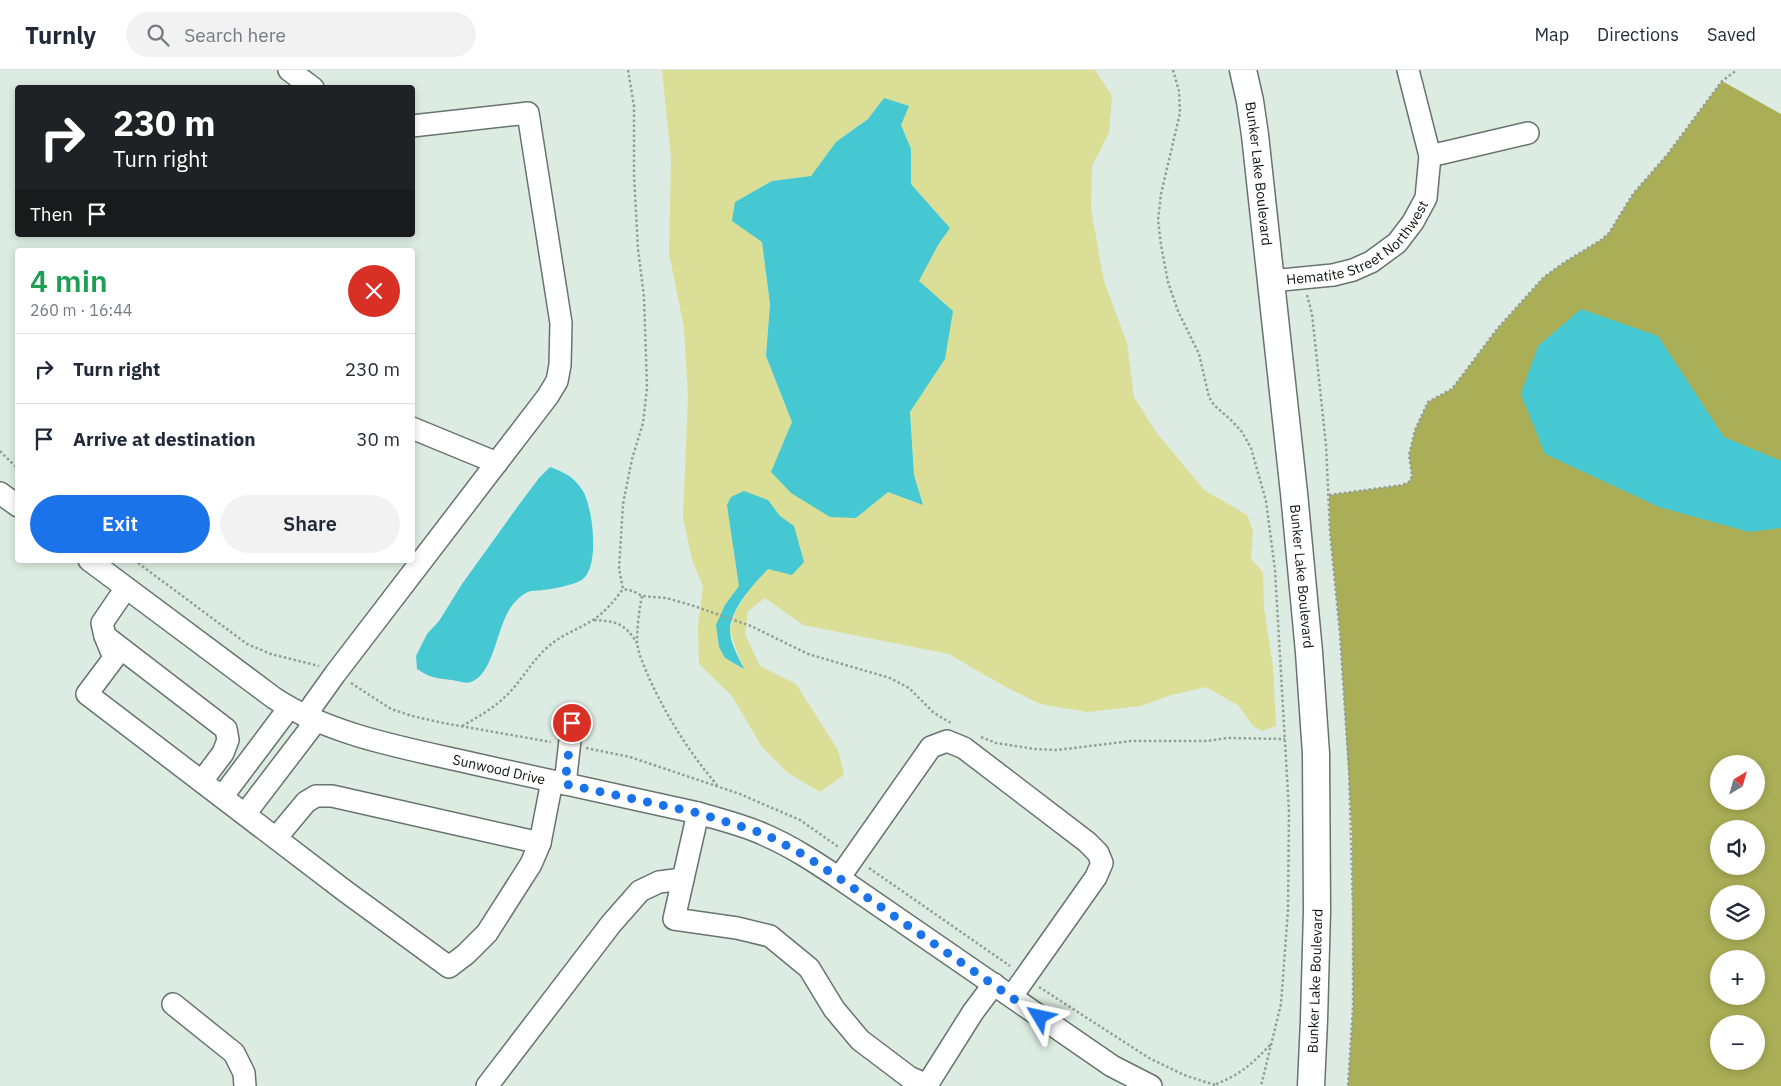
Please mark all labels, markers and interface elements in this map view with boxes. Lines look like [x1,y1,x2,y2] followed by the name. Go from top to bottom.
[126,12,476,57] search box
[25,19,96,51] text: Turnly
[144,21,172,49] icon: search
[184,23,286,47] text: Search here
[1534,23,1569,46] text: Map
[1597,23,1679,46] text: Directions
[1707,23,1756,46] text: Saved
[113,100,216,146] text: 230 m
[1241,101,1276,247] street label: Bunker Lake Boulevard
[30,105,95,170] icon: right
[113,144,208,173] text: Turn right
[1285,197,1432,288] street label: Hematite Street Northwest
[83,200,111,228] icon: arrive
[30,202,73,226] text: Then
[30,261,108,300] text: 4 min
[348,265,400,317] button: close
[30,300,132,320] text: 260 m · 16:44
[30,355,58,383] icon: right
[73,357,160,381] text: Turn right
[345,357,400,381] text: 230 m
[30,425,58,453] icon: arrive
[73,427,256,451] text: Arrive at destination
[356,427,400,451] text: 30 m
[30,495,210,553] button: Exit
[220,495,400,553] button: Share
[1286,503,1318,649] street label: Bunker Lake Boulevard
[551,702,593,744] pin
[558,709,586,737] icon: arrive
[451,750,547,789] street label: Sunwood Drive
[1710,755,1765,810] north arrow
[1710,755,1765,1070] map controls
[1710,820,1765,875] button: sound
[1710,885,1765,940] button: layers
[1303,908,1327,1054] street label: Bunker Lake Boulevard
[1710,950,1765,1005] button: +
[1013,990,1065,1042] position arrow
[1710,1015,1765,1070] button: −

